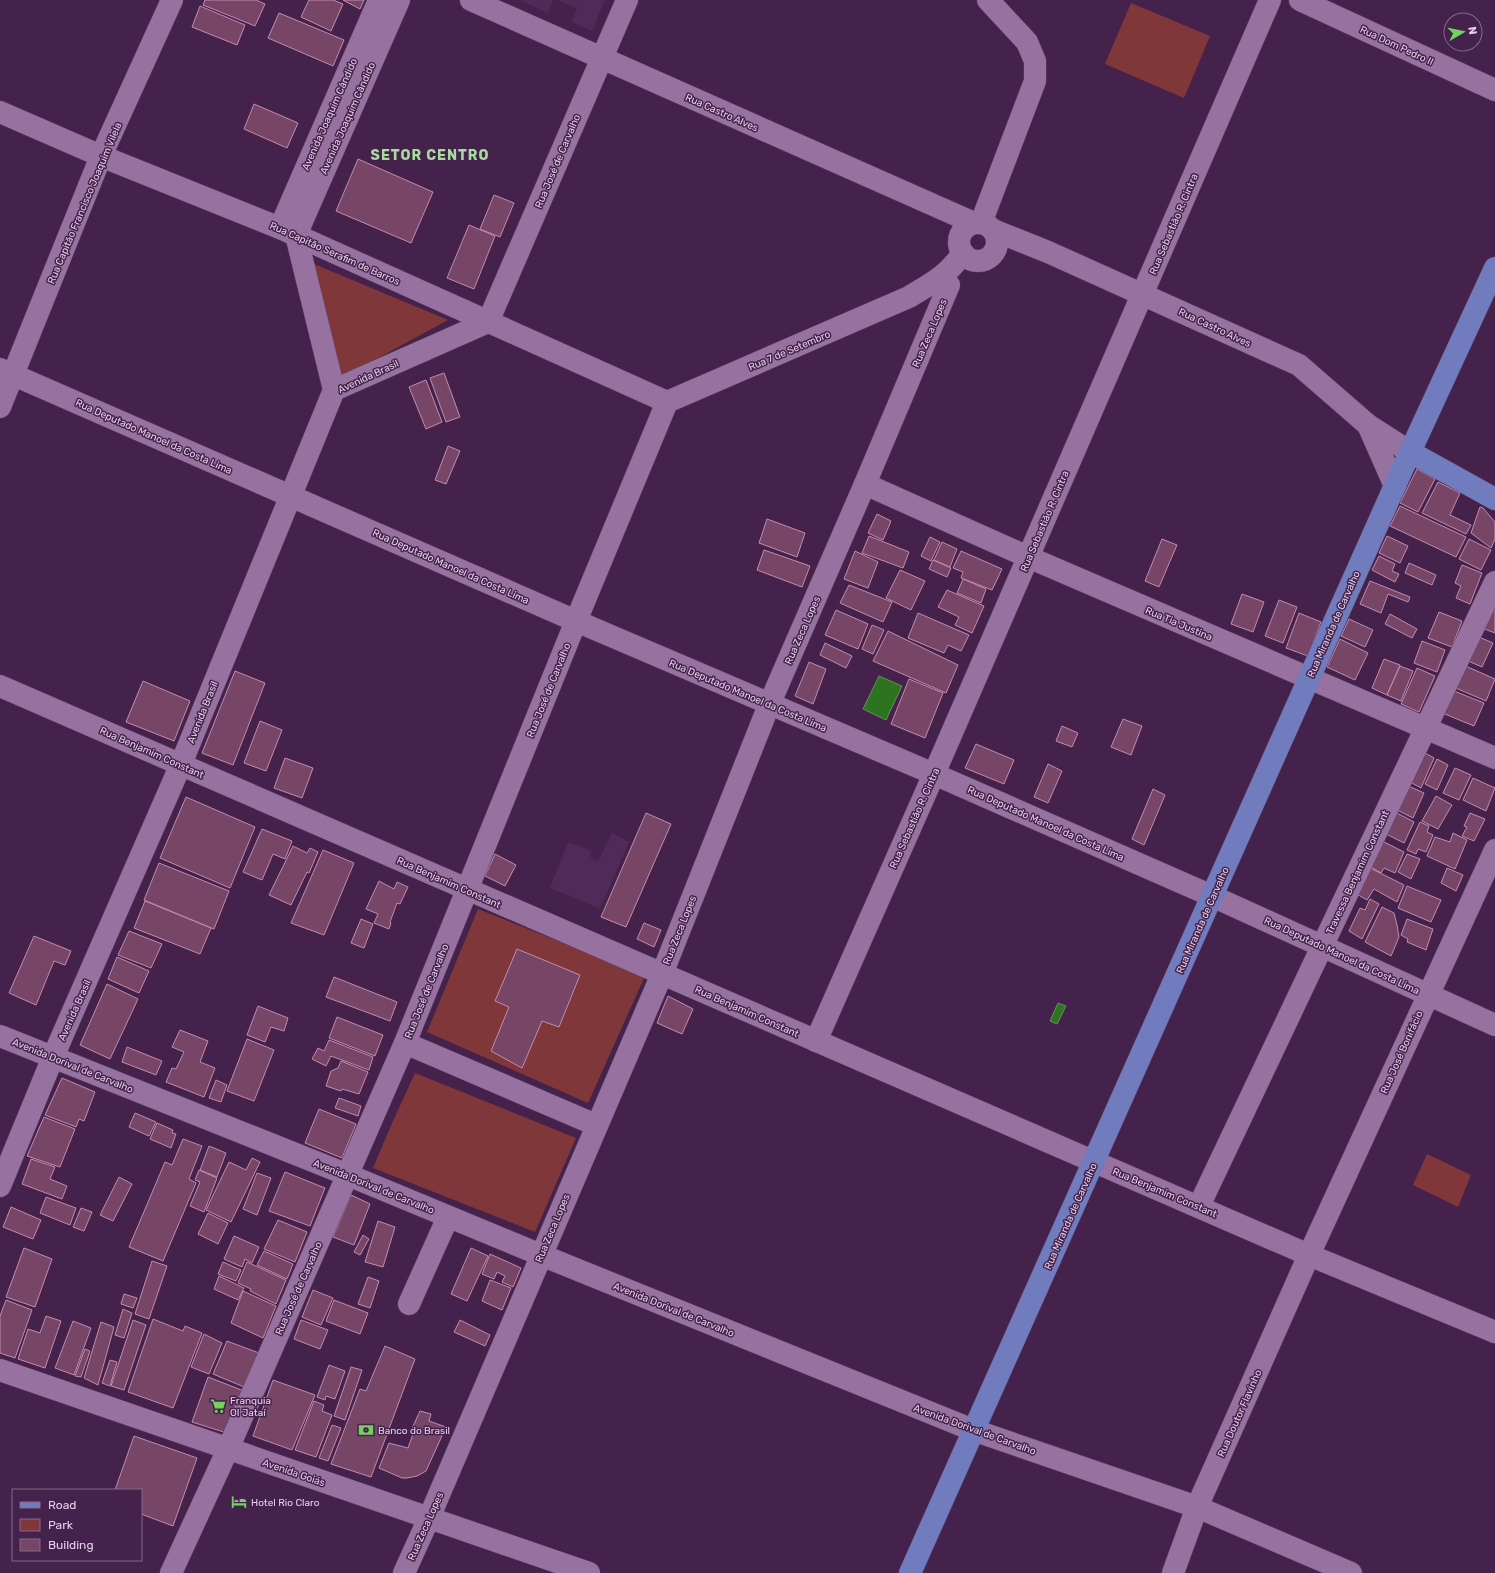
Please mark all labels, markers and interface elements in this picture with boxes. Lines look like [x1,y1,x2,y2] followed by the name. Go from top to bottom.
[1443,12,1483,52] north arrow
[1358,24,1435,68] street label: Rua Dom Pedro II
[1465,26,1479,36] text: N
[300,56,360,172] street label: Avenida Joaquim Cândido
[318,60,378,176] street label: Avenida Joaquim Cãndido
[683,91,760,134] street label: Rua Castro Alves
[533,112,583,210] street label: Rua José de Carvalho
[45,121,125,286] street label: Rua Capitão Francisco Joaquim Vilela
[371,147,489,164] district label: SETOR CENTRO
[1147,172,1201,277] street label: Rua Sebastião R. Cintra
[268,220,401,288] street label: Rua Capitão Serafim de Barros
[910,297,950,370] street label: Rua Zeca Lopes
[1176,306,1253,350] street label: Rua Castro Alves
[747,328,832,374] street label: Rua 7 de Setembro
[336,358,401,396] street label: Avenida Brasil
[73,397,234,477] street label: Rua Deputado Manoel da Costa Lima
[1018,469,1072,574] street label: Rua Sebastião R. Cintra
[370,527,531,607] street label: Rua Deputado Manoel da Costa Lima
[1305,569,1363,679] street label: Rua Miranda de Carvalho
[783,594,823,666] street label: Rua Zeca Lopes
[1143,604,1214,643] street label: Rua Tia Justina
[524,641,573,739] street label: Rua José de Carvalho
[667,657,828,735] street label: Rua Deputado Manoel da Costa Lima
[185,680,221,745] street label: Avenida Brasil
[98,725,205,781] street label: Rua Benjamim Constant
[887,766,943,870] street label: Rua Sebastião R. Cintra
[965,784,1126,864] street label: Rua Deputado Manoel da Costa Lima
[1324,809,1392,936] street label: Travessa Benjamim Constant
[395,855,502,911] street label: Rua Benjamim Constant
[1174,865,1232,975] street label: Rua Miranda de Carvalho
[661,894,699,967] street label: Rua Zeca Lopes
[1262,915,1421,997] street label: Rua Deputado Manoel da Costa Lima
[402,942,451,1040] street label: Rua José de Carvalho
[56,978,94,1043] street label: Avenida Brasil
[693,984,800,1040] street label: Rua Benjamim Constant
[1378,1009,1426,1096] street label: Rua José Bonifácio
[10,1036,135,1096] street label: Avenida Dorival de Carvalho
[311,1157,436,1217] street label: Avenida Dorival de Carvalho
[1042,1161,1100,1271] street label: Rua Miranda de Carvalho
[1110,1165,1219,1220] street label: Rua Benjamim Constant
[533,1192,573,1265] street label: Rua Zeca Lopes
[273,1240,325,1337] street label: Rua José de Carvalho
[611,1280,736,1340] street label: Avenida Dorival de Carvalho
[1215,1368,1265,1459] street label: Rua Doutor Flavinho
[230,1395,271,1419] place label: Franquia OI Jataí
[209,1397,227,1415] supermarket icon: Franquia OI Jataí
[912,1402,1038,1458] street label: Avenida Dorival de Carvalho
[357,1421,375,1439] bank icon: Banco do Brasil
[378,1425,450,1437] place label: Banco do Brasil
[261,1457,327,1489] street label: Avenida Goiás
[12,1489,142,1561] legend
[406,1490,446,1562] street label: Rua Zeca Lopes
[230,1493,248,1511] hotel icon: Hotel Rio Claro
[251,1497,320,1509] place label: Hotel Rio Claro
[48,1498,76,1512] text: Road
[48,1518,74,1532] text: Park
[48,1538,94,1552] text: Building

